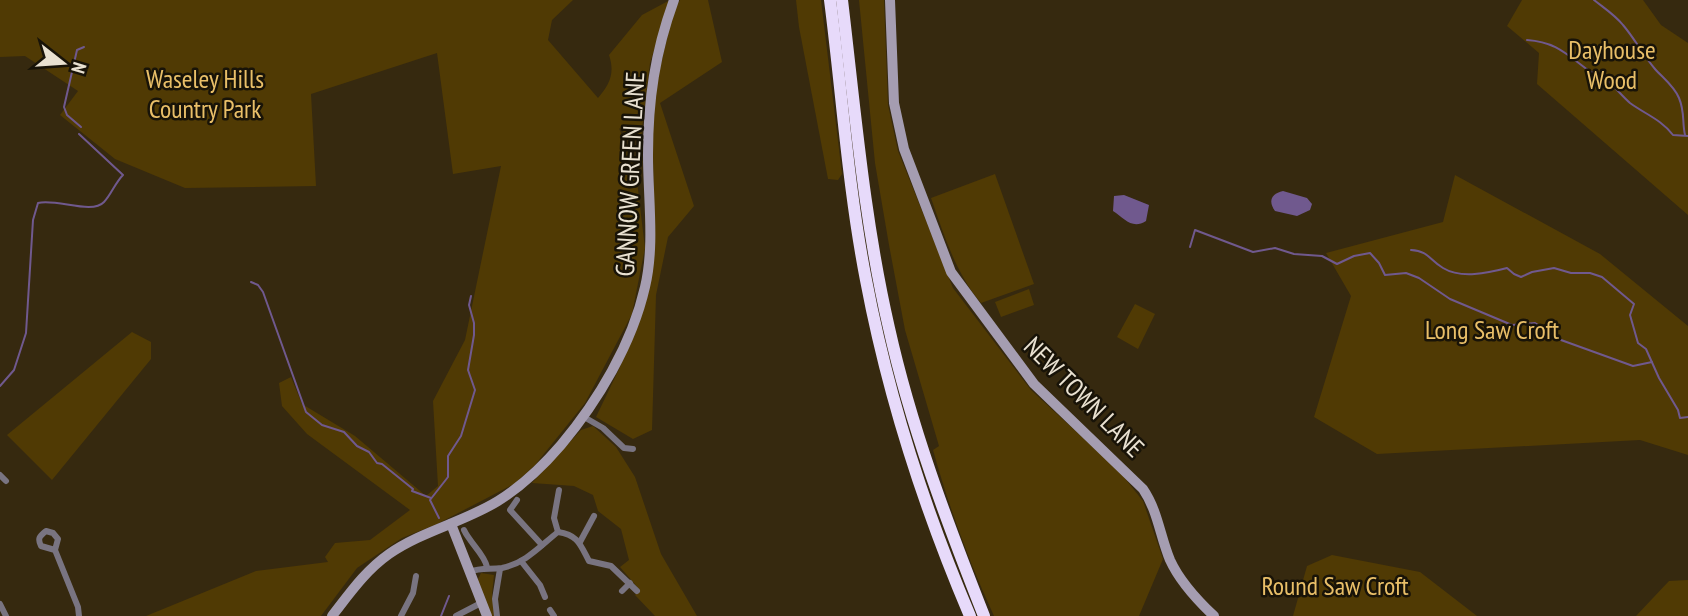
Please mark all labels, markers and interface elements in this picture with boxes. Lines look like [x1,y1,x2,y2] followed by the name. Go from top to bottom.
[28,28,98,98] north arrow
[1568,33,1656,96] park label: Dayhouse Wood
[66,60,92,76] text: N
[146,62,264,125] park label: Waseley Hills Country Park
[608,71,651,277] street label: GANNOW GREEN LANE
[1425,313,1559,346] park label: Long Saw Croft
[1017,330,1151,464] street label: NEW TOWN LANE
[1261,569,1409,602] park label: Round Saw Croft

